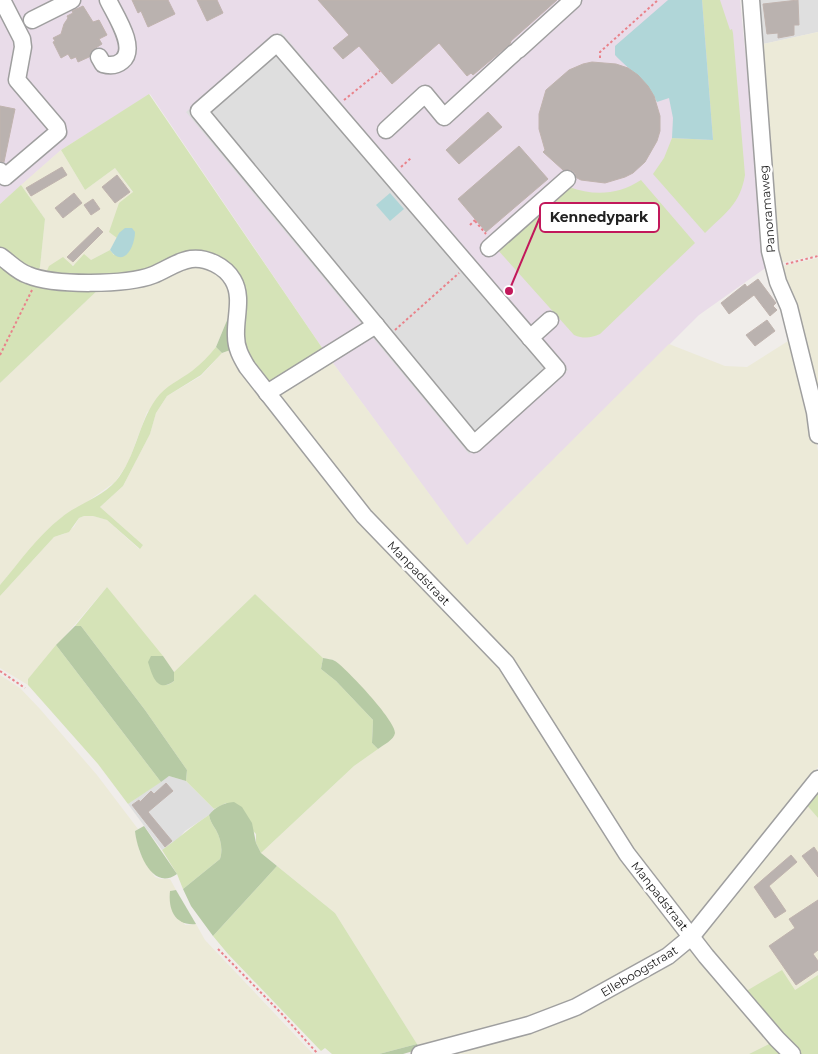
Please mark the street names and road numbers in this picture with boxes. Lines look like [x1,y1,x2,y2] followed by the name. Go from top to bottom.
[756,164,778,254] street label: Panoramaweg
[384,538,454,609] street label: Manpadstraat
[628,858,692,934] street label: Manpadstraat
[598,942,680,1000] street label: Elleboogstraat

